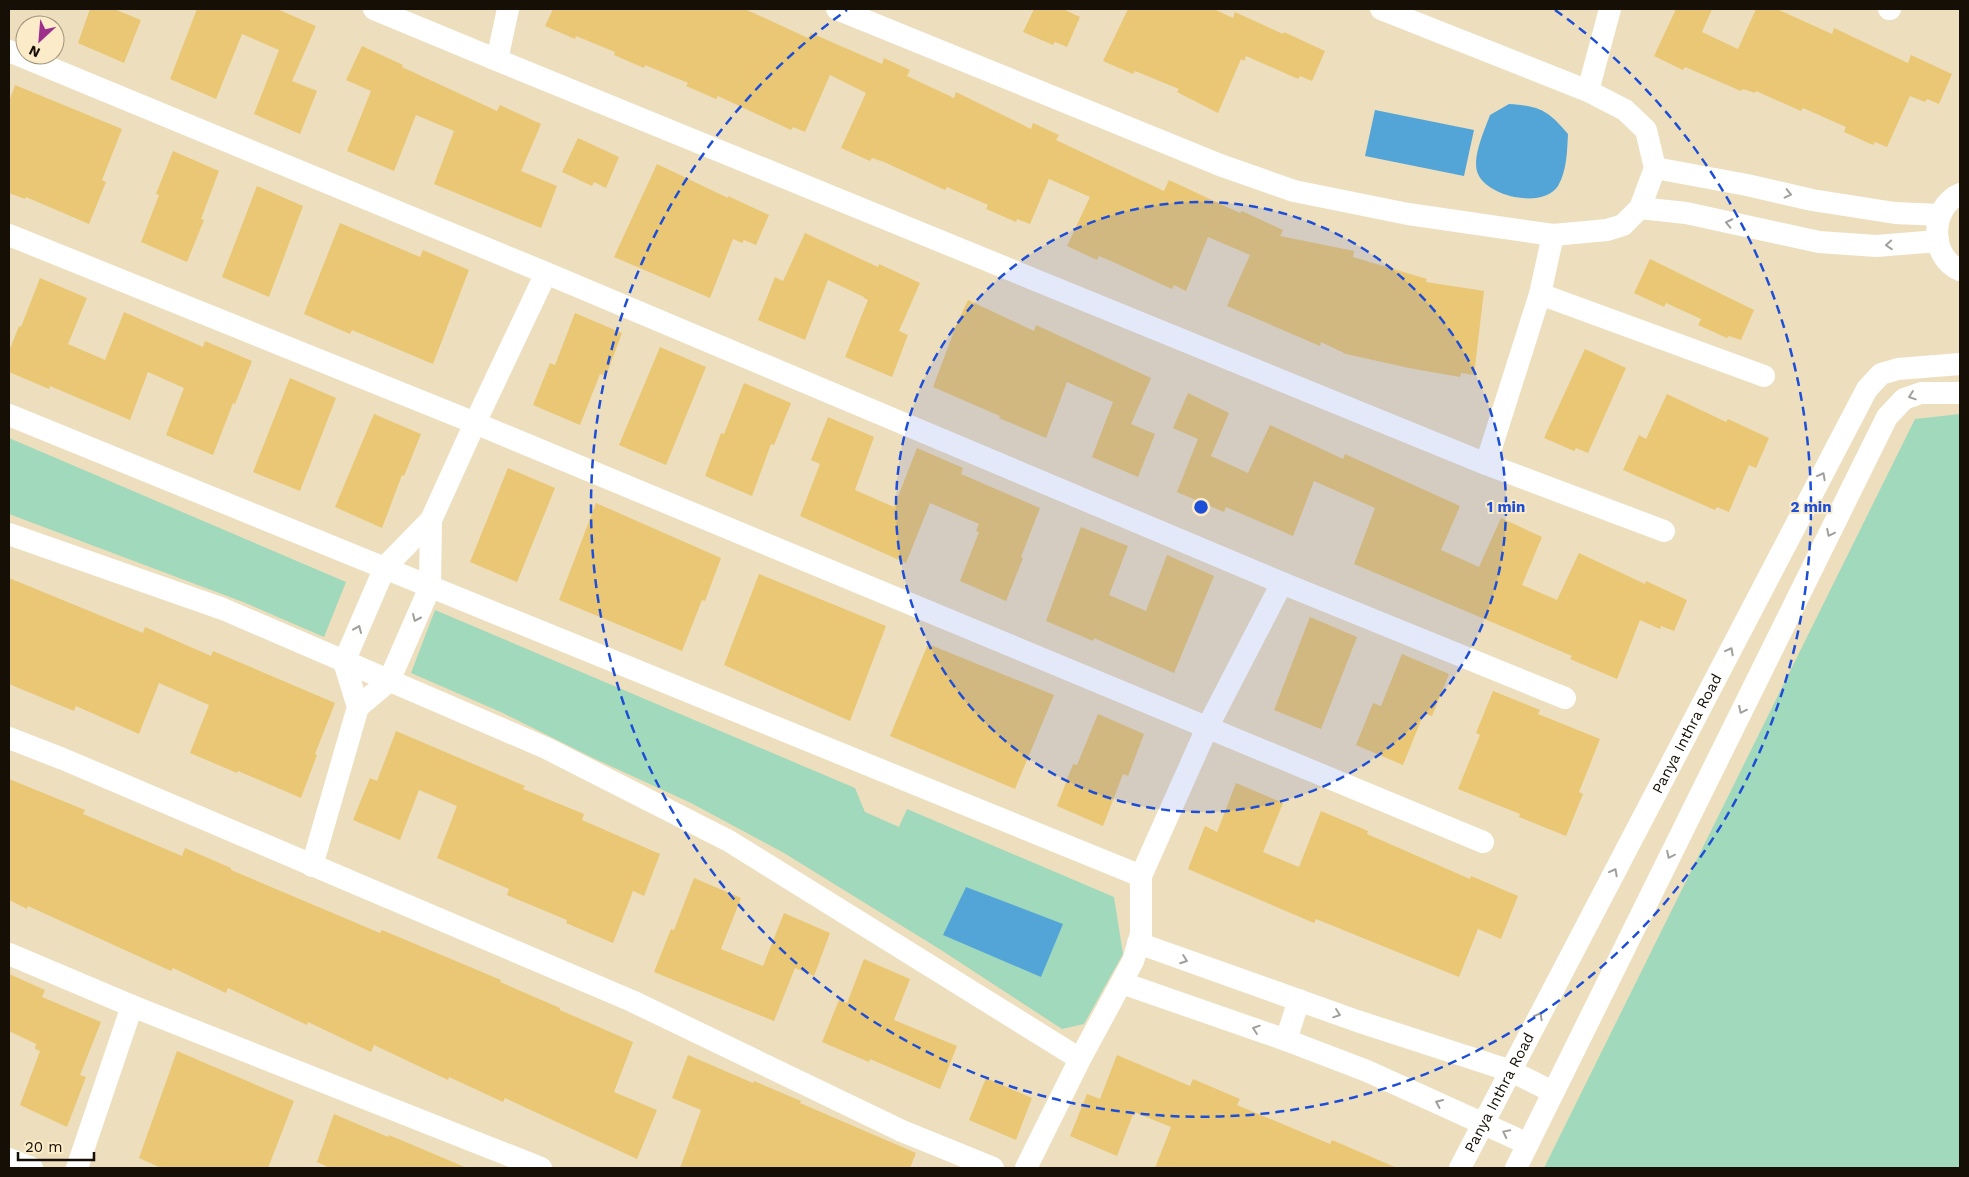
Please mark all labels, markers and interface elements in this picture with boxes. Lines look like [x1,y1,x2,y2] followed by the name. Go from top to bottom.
[15,15,65,65] north arrow
[26,42,42,61] text: N
[1784,188,1793,199] one-way arrow
[1724,218,1733,228] one-way arrow
[1885,239,1893,250] one-way arrow
[1908,390,1917,400] one-way arrow
[1815,472,1825,481] one-way arrow
[1192,498,1210,516] centre of rings
[1487,498,1525,516] text: 1 min
[1790,498,1832,516] text: 2 min
[1826,528,1836,537] one-way arrow
[412,613,423,622] one-way arrow
[352,625,363,634] one-way arrow
[1724,647,1734,656] one-way arrow
[1648,671,1726,797] street label: Panya Inthra Road
[1738,705,1748,714] one-way arrow
[1666,850,1676,859] one-way arrow
[1608,869,1618,878] one-way arrow
[1179,954,1188,964] one-way arrow
[1333,1008,1341,1018] one-way arrow
[1533,1013,1543,1022] one-way arrow
[1252,1025,1261,1035] one-way arrow
[1461,1030,1538,1156] street label: Panya Inthra Road
[1435,1098,1444,1109] one-way arrow
[1502,1129,1511,1139] one-way arrow
[18,1130,94,1162] scale bar
[25,1138,63,1156] text: 20 m

